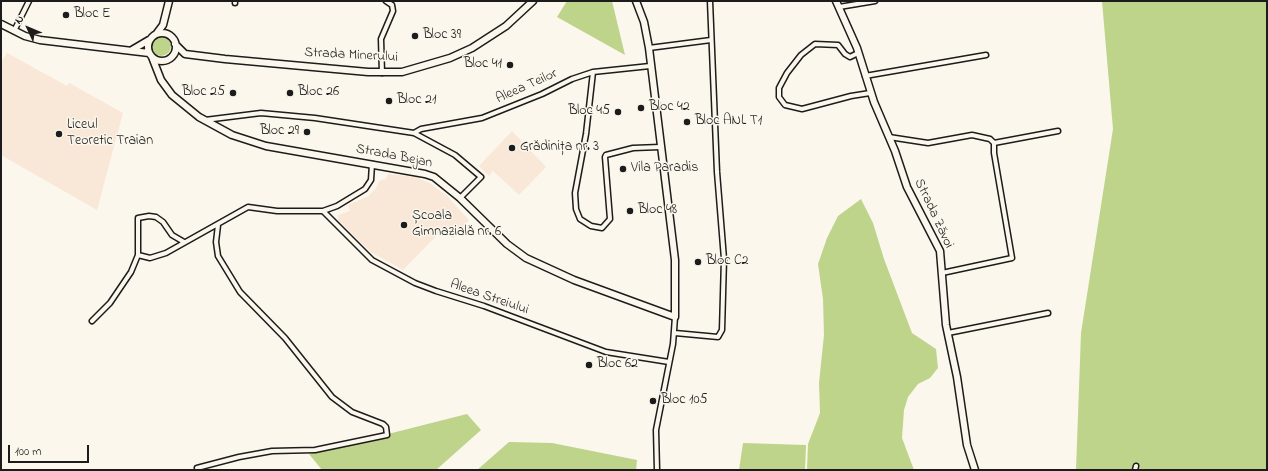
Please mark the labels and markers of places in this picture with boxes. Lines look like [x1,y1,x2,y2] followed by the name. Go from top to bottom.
[74,7,110,23] place label: Bloc E
[61,10,71,20] marker: Bloc E
[423,28,461,44] place label: Bloc 39
[410,31,420,41] marker: Bloc 39
[464,57,502,73] place label: Bloc 41
[505,60,515,70] marker: Bloc 41
[182,85,225,101] place label: Bloc 25
[298,85,339,101] place label: Bloc 26
[228,88,238,98] marker: Bloc 25
[285,88,295,98] marker: Bloc 26
[397,93,436,109] place label: Bloc 21
[384,96,394,106] marker: Bloc 21
[649,100,690,116] place label: Bloc 42
[636,103,646,113] marker: Bloc 42
[568,104,610,120] place label: Bloc 45
[613,107,623,117] marker: Bloc 45
[695,114,762,130] place label: Bloc ANL T1
[682,117,692,127] marker: Bloc ANL T1
[67,118,153,150] place label: Liceul Teoretic Traian
[260,124,299,140] place label: Bloc 29
[302,127,312,137] marker: Bloc 29
[54,129,64,139] marker: Liceul Teoretic Traian
[520,140,599,156] place label: Grădinița nr. 3
[507,143,517,153] marker: Grădinița nr. 3
[631,161,698,177] place label: Vila Paradis
[618,164,628,174] marker: Vila Paradis
[638,203,677,219] place label: Bloc 48
[625,206,635,216] marker: Bloc 48
[412,209,501,242] place label: Școala Gimnazială nr. 6
[399,220,409,230] marker: Școala Gimnazială nr. 6
[706,254,749,270] place label: Bloc C2
[693,257,703,267] marker: Bloc C2
[597,357,638,373] place label: Bloc 62
[584,360,594,370] marker: Bloc 62
[661,393,707,409] place label: Bloc 105
[648,396,658,406] marker: Bloc 105

